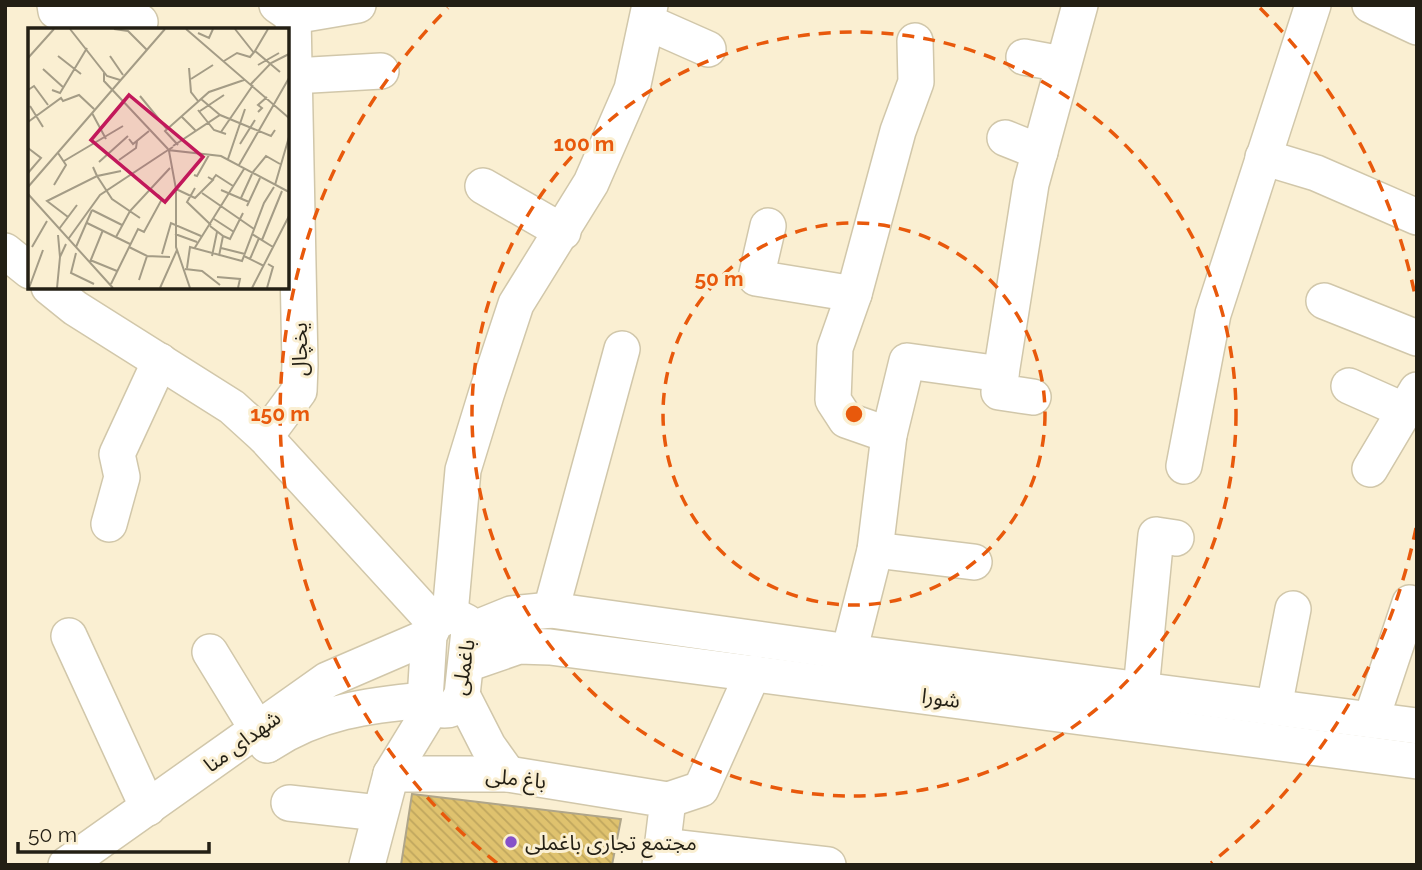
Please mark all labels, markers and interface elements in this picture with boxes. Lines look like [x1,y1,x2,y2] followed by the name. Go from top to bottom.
[28,28,289,289] inset map
[554,131,614,156] text: 100 m
[694,266,744,291] text: 50 m
[287,322,313,376] street label: یخچال
[250,401,310,426] text: 150 m
[842,402,866,426] centre of rings
[446,637,480,697] street label: باغملی
[920,683,962,713] street label: شورا
[199,705,285,777] street label: شهدای منا
[484,762,547,797] street label: باغ ملی
[18,810,208,854] scale bar
[28,822,77,847] text: 50 m
[525,830,697,858] place label: مجتمع تجاری باغملی
[503,834,519,850] marker: مجتمع تجاری باغملی

